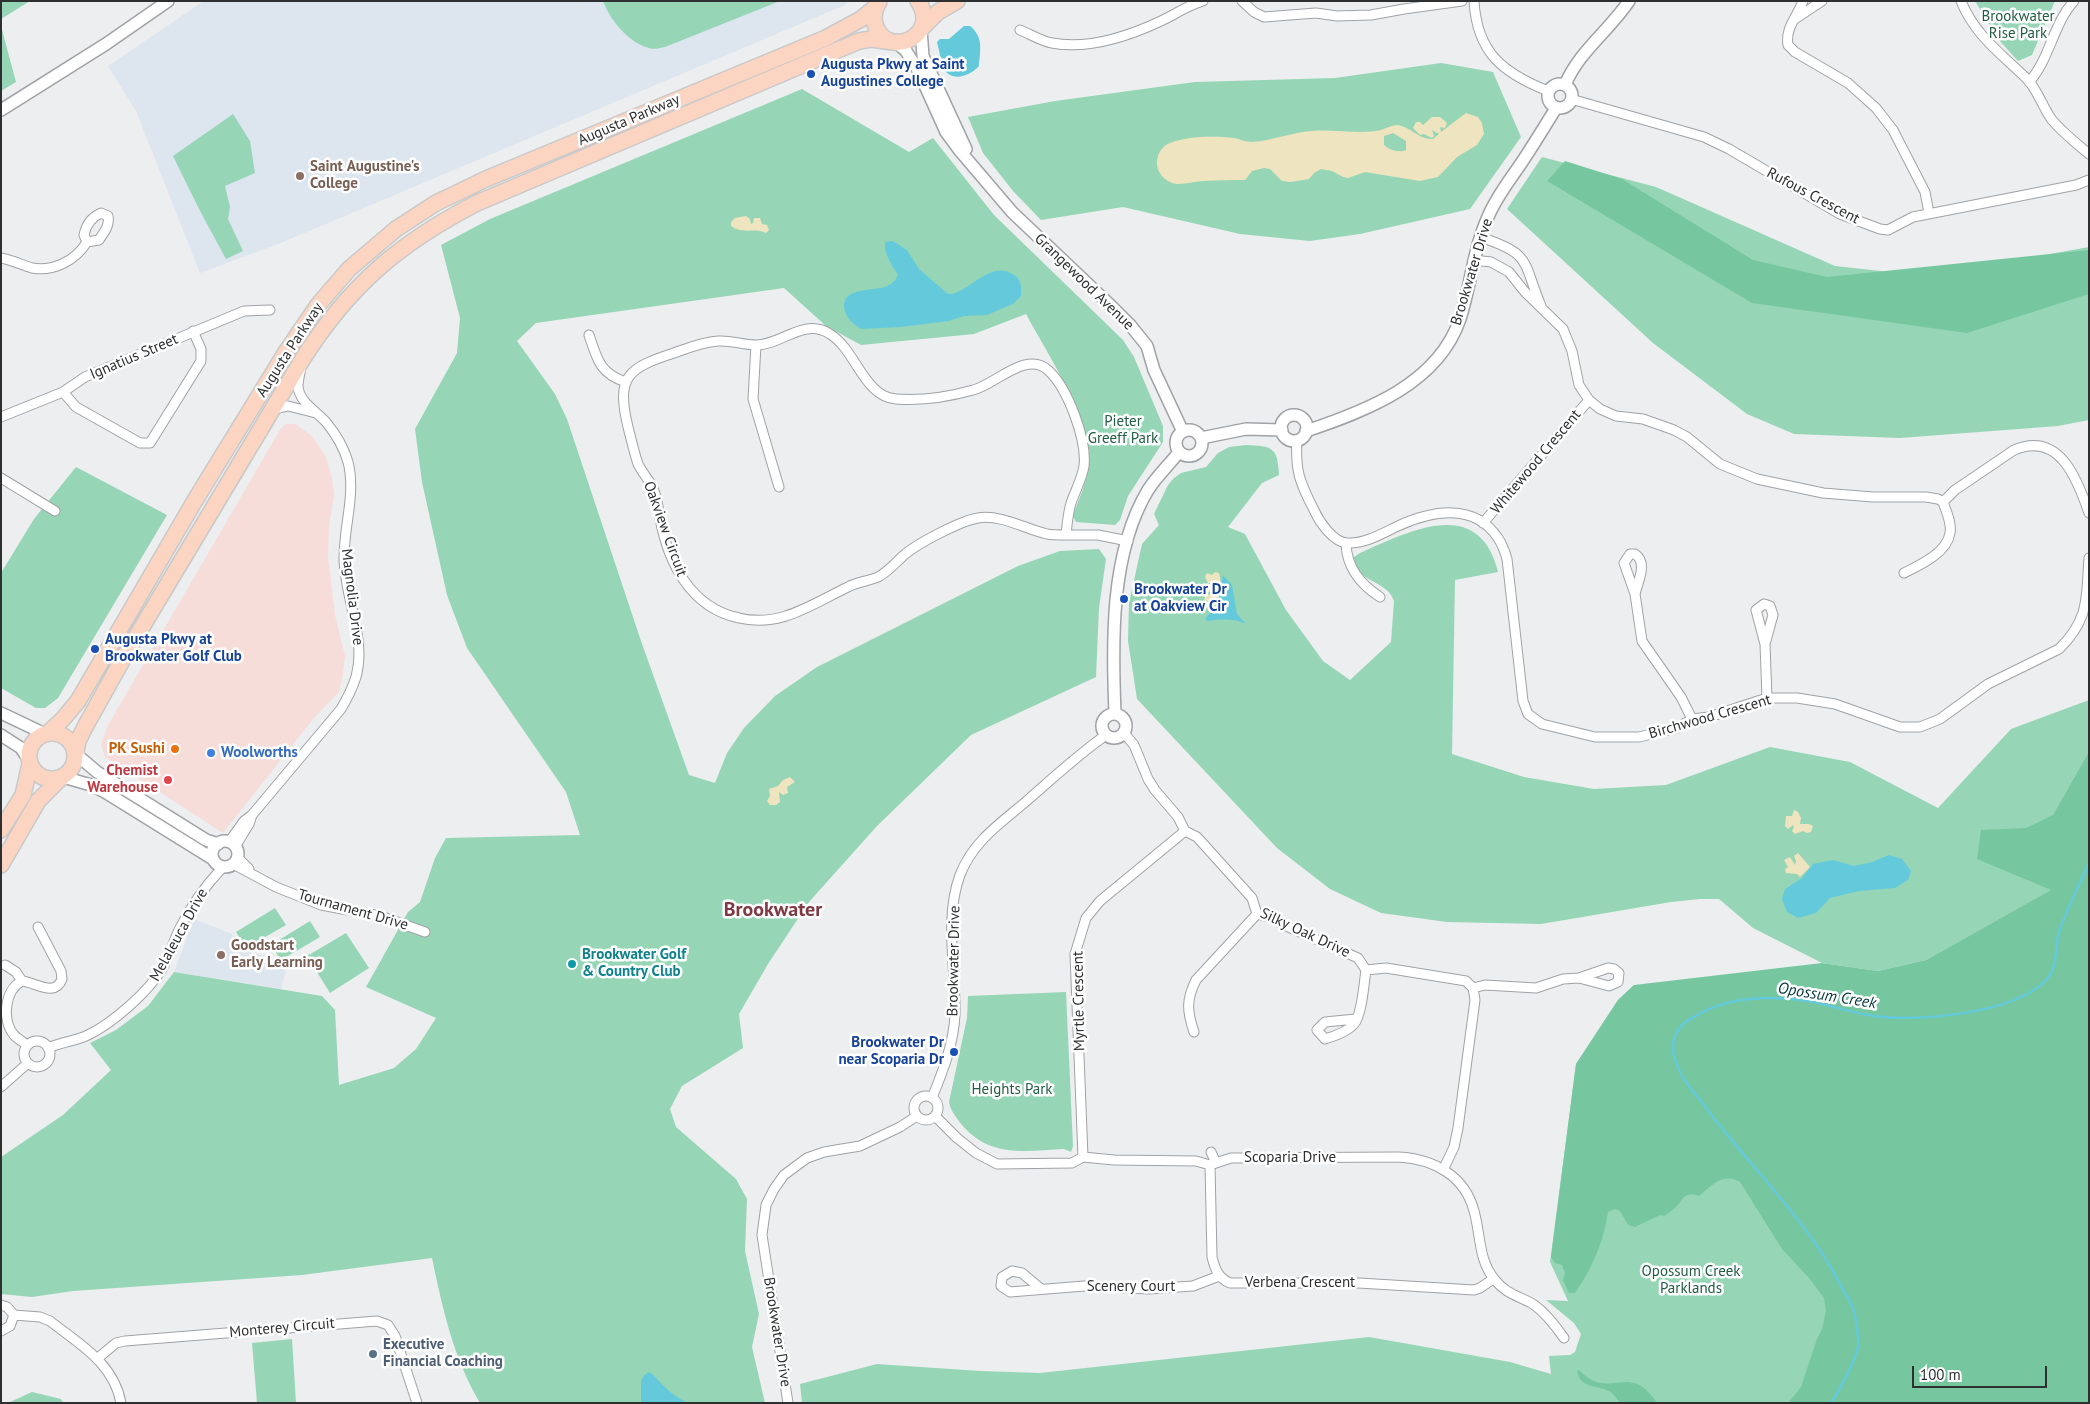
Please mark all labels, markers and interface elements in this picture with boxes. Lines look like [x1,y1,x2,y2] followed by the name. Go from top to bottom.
[1981,8,2055,43] park label: Brookwater Rise Park
[821,56,965,91] place label: Augusta Pkwy at Saint Augustines College
[805,68,817,80] marker: Augusta Pkwy at Saint Augustines College
[575,90,683,150] street label: Augusta Parkway
[310,158,420,193] place label: Saint Augustine's College
[1763,164,1863,228] street label: Rufous Crescent
[294,170,306,182] marker: Saint Augustine's College
[1447,216,1497,328] street label: Brookwater Drive
[1031,230,1137,334] street label: Grangewood Avenue
[253,299,327,401] street label: Augusta Parkway
[87,330,181,384] street label: Ignatius Street
[1487,406,1585,518] street label: Whitewood Crescent
[1088,413,1158,448] park label: Pieter Greeff Park
[639,479,691,579] street label: Oakview Circuit
[337,548,367,646] street label: Magnolia Drive
[1134,581,1227,616] place label: Brookwater Dr at Oakview Cir
[1118,593,1130,605] marker: Brookwater Dr at Oakview Cir
[105,631,242,666] place label: Augusta Pkwy at Brookwater Golf Club
[89,643,101,655] marker: Augusta Pkwy at Brookwater Golf Club
[1647,691,1773,743] street label: Birchwood Crescent
[109,740,165,758] place label: PK Sushi
[169,743,181,755] marker: PK Sushi
[221,744,298,762] place label: Woolworths
[205,747,217,759] marker: Woolworths
[87,762,158,797] place label: Chemist Warehouse
[162,774,174,786] marker: Chemist Warehouse
[146,885,212,985] street label: Melaleuca Drive
[296,886,410,934] street label: Tournament Drive
[724,898,822,922] district label: Brookwater
[1257,904,1353,962] street label: Silky Oak Drive
[944,905,964,1017] street label: Brookwater Drive
[231,937,323,972] place label: Goodstart Early Learning
[582,946,686,981] place label: Brookwater Golf & Country Club
[215,949,227,961] marker: Goodstart Early Learning
[1069,951,1089,1051] street label: Myrtle Crescent
[566,958,578,970] marker: Brookwater Golf & Country Club
[1776,979,1878,1013] water label: Opossum Creek
[838,1034,944,1069] place label: Brookwater Dr near Scoparia Dr
[948,1046,960,1058] marker: Brookwater Dr near Scoparia Dr
[972,1081,1052,1099] park label: Heights Park
[1244,1149,1336,1167] street label: Scoparia Drive
[1642,1263,1740,1298] park label: Opossum Creek Parklands
[1245,1274,1355,1292] street label: Verbena Crescent
[759,1276,795,1388] street label: Brookwater Drive
[1087,1278,1175,1296] street label: Scenery Court
[229,1314,335,1342] street label: Monterey Circuit
[383,1336,503,1371] place label: Executive Financial Coaching
[367,1348,379,1360] marker: Executive Financial Coaching
[1915,1356,2050,1388] scale bar
[1920,1365,1961,1384] text: 100 m

